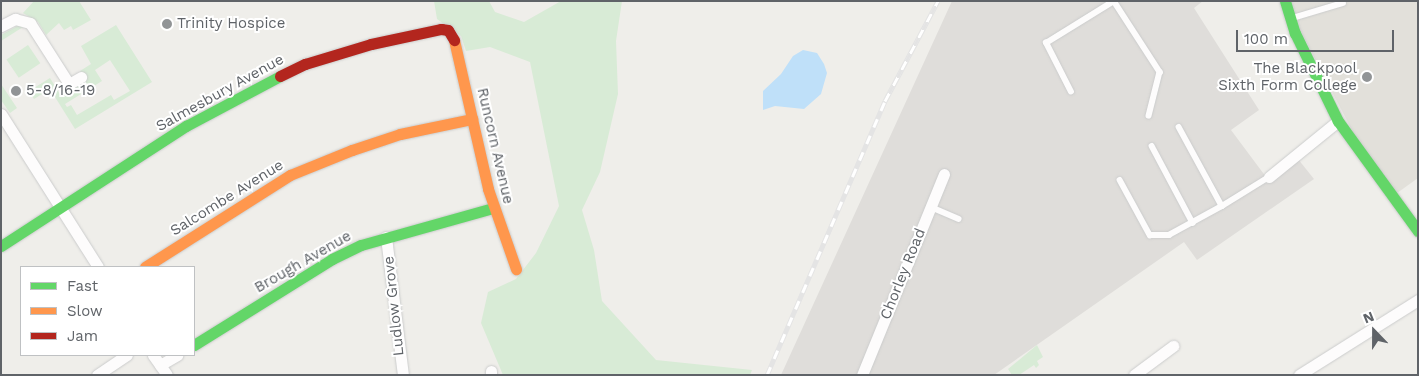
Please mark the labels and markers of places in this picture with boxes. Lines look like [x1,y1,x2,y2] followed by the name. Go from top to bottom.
[177,15,286,33] place label: Trinity Hospice
[161,18,173,30] marker: Trinity Hospice
[1218,59,1357,94] place label: The Blackpool Sixth Form College
[1361,71,1373,83] marker: The Blackpool Sixth Form College
[26,82,95,100] place label: 5-8/16-19
[10,85,22,97] marker: 5-8/16-19

